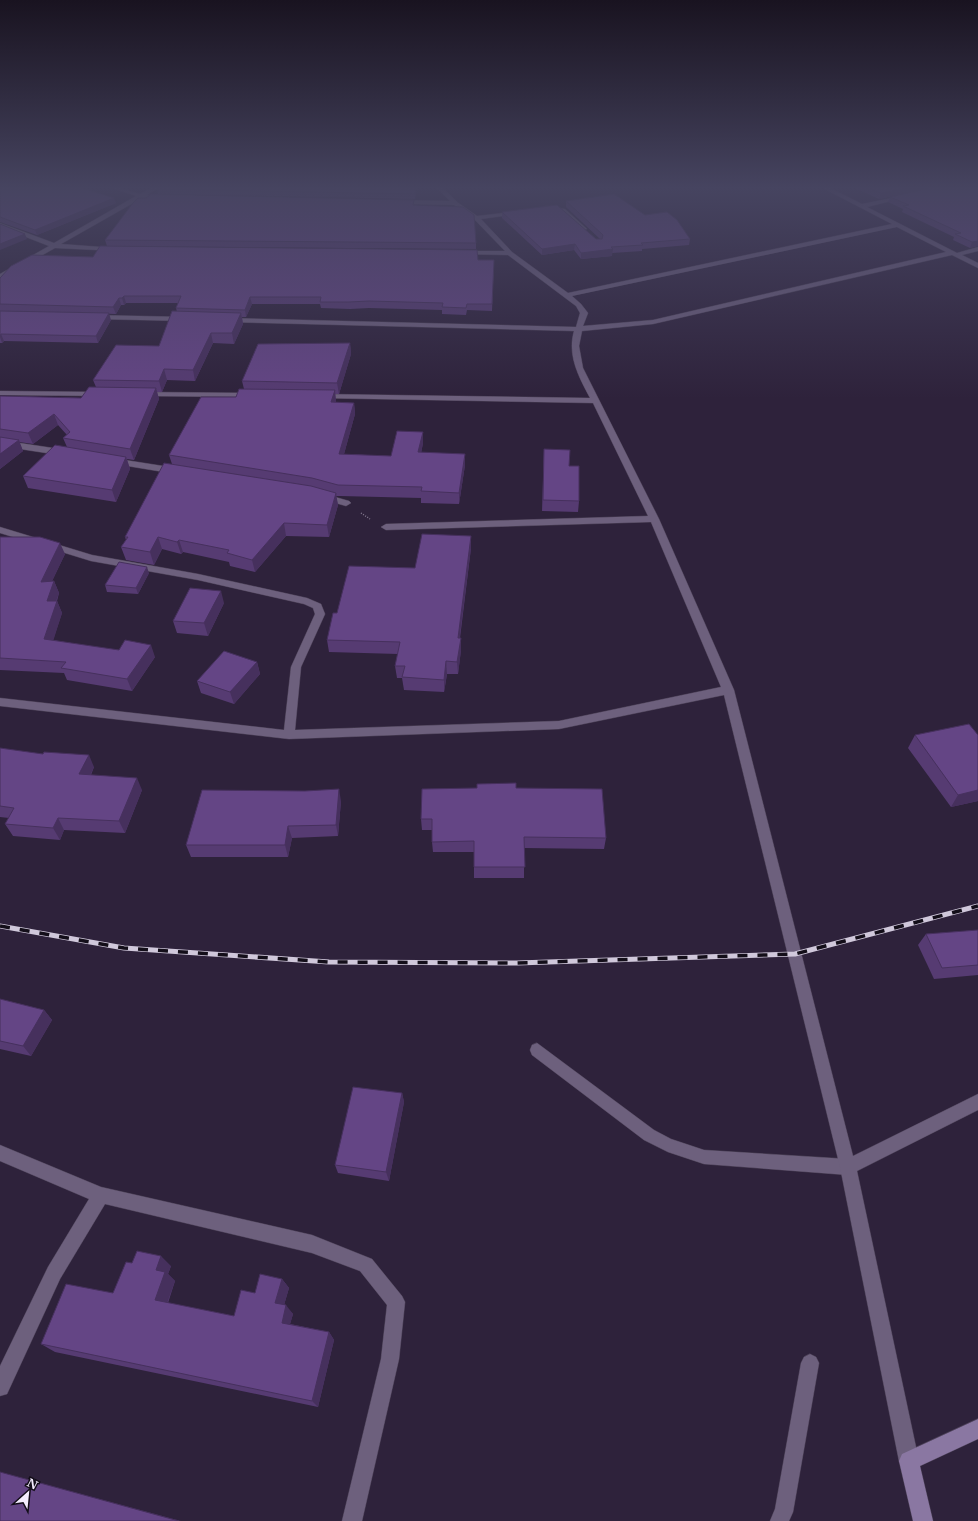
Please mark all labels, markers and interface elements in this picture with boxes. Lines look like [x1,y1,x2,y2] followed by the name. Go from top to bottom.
[8,1473,48,1513] north arrow
[25,1476,41,1493] text: N

